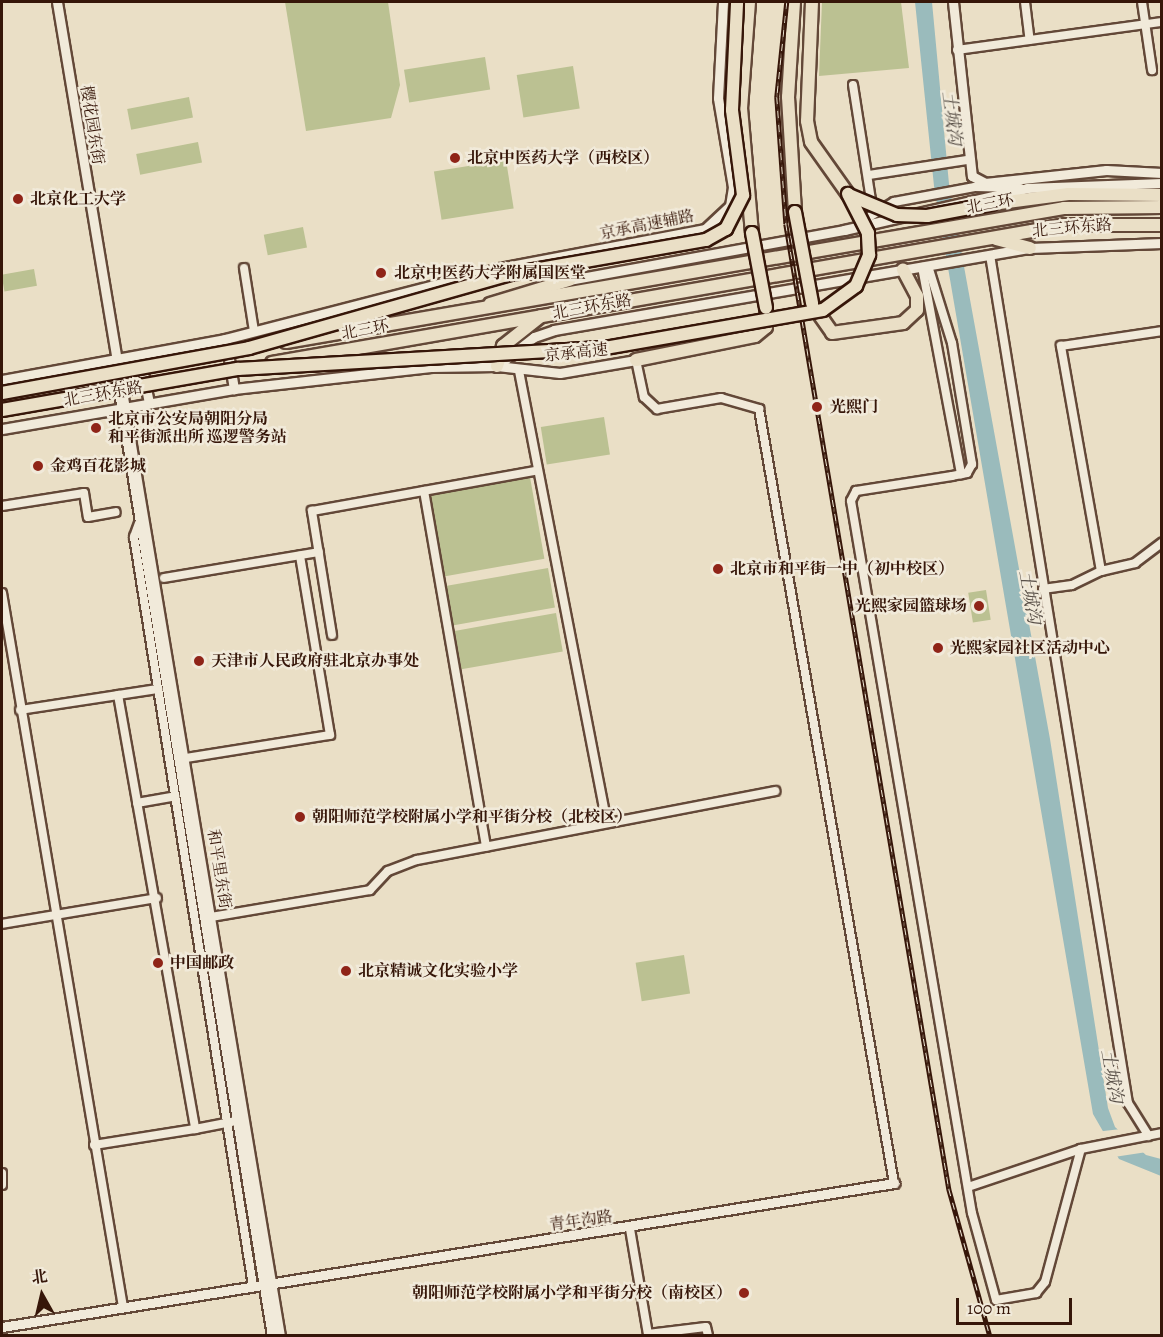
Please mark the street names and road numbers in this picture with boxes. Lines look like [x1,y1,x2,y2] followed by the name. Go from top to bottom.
[76,84,108,166] street label: 樱花园东街
[965,190,1015,218] street label: 北三环
[598,206,696,244] street label: 京承高速辅路
[1031,215,1113,241] street label: 北三环东路
[551,291,633,323] street label: 北三环东路
[340,316,390,344] street label: 北三环
[543,340,609,366] street label: 京承高速
[62,378,144,410] street label: 北三环东路
[203,828,235,910] street label: 和平里东街
[548,1207,614,1235] street label: 青年沟路

